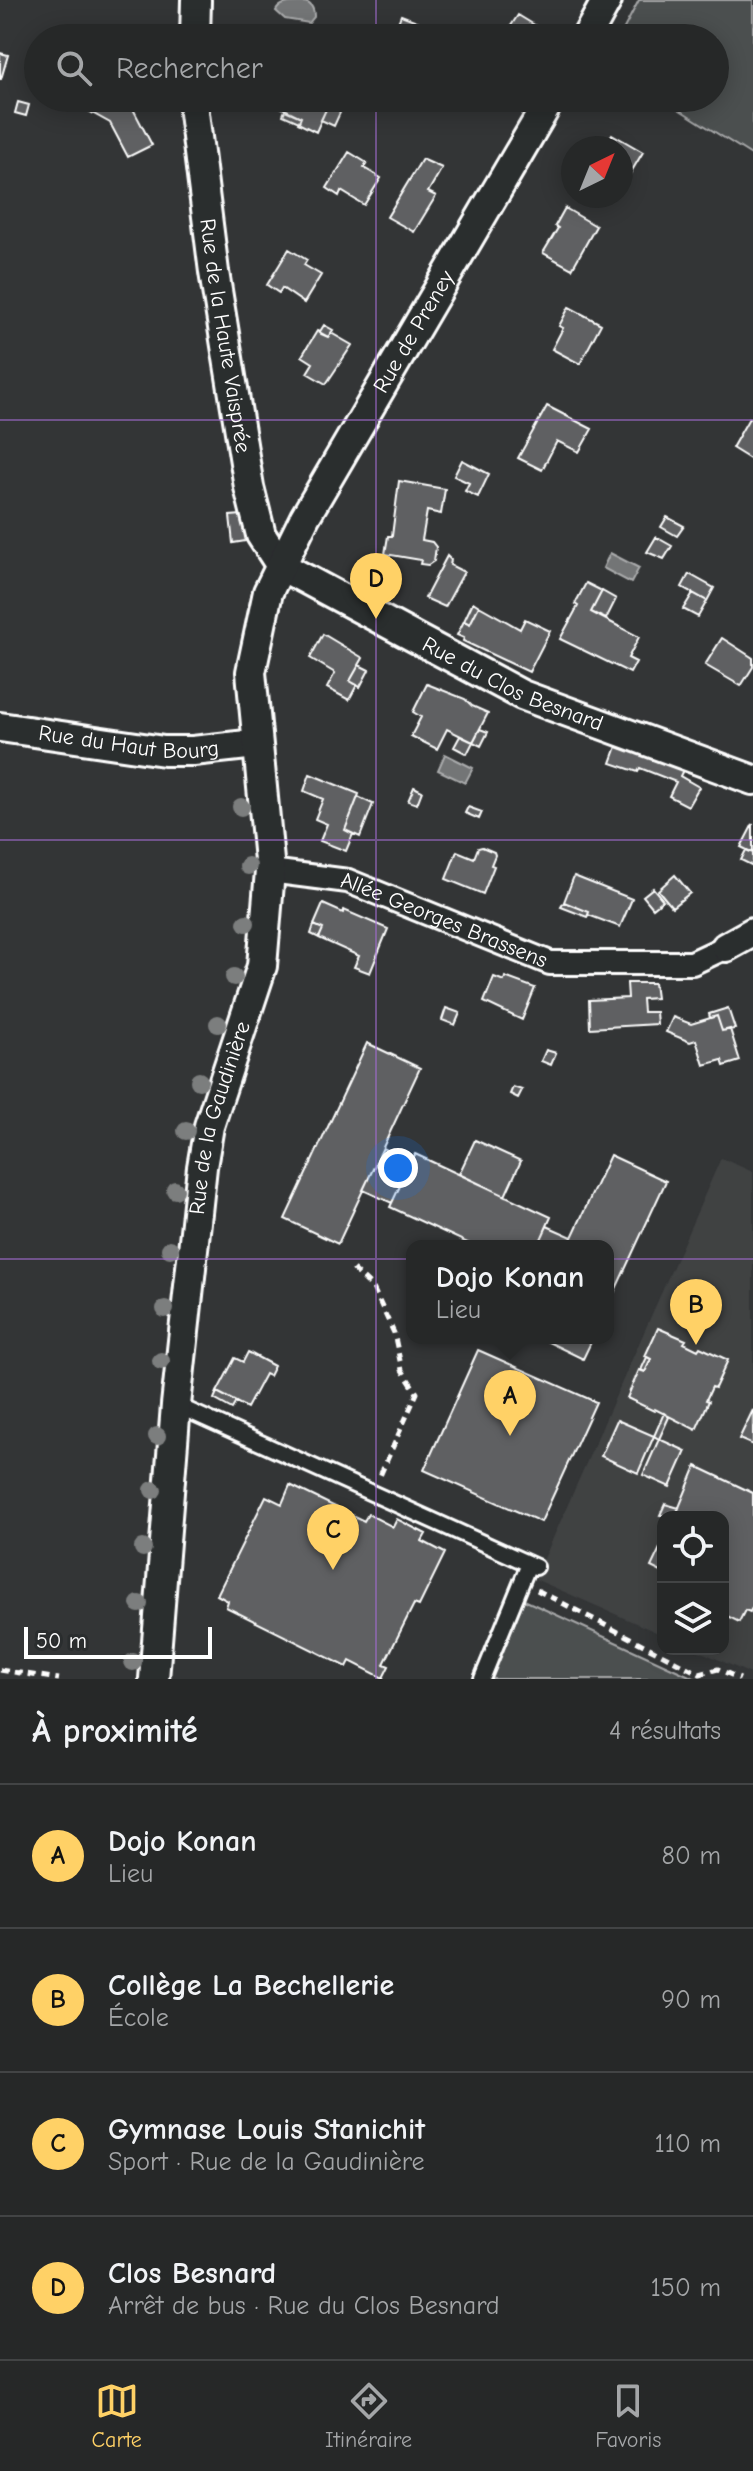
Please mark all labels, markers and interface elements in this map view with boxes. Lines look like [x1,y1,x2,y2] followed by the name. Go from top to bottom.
[24,24,729,112] search box
[52,46,96,90] icon: search
[116,51,263,86] text: Rechercher
[561,136,633,208] north arrow
[194,217,256,455] street label: Rue de la Haute Vaisprée
[368,266,460,398] street label: Rue de Preney
[350,553,402,619] pin: D
[418,631,607,737] street label: Rue du Clos Besnard
[37,720,220,764] street label: Rue du Haut Bourg
[339,867,551,974] street label: Allée Georges Brassens
[184,1018,256,1216] street label: Rue de la Gaudinière
[378,1148,418,1188] your location
[406,1240,614,1344] popup
[436,1260,584,1295] text: Dojo Konan
[670,1279,722,1345] pin: B
[436,1295,481,1325] text: Lieu
[484,1370,536,1436] pin: A
[307,1504,359,1570] pin: C
[657,1511,729,1655] map controls
[657,1511,729,1583] button: locate
[657,1583,729,1655] button: layers
[24,1623,212,1659] scale bar
[36,1628,87,1654] text: 50 m
[32,1711,198,1751] text: À proximité
[609,1716,721,1746] text: 4 résultats
[108,1824,256,1859] text: Dojo Konan
[51,1841,65,1871] text: A
[662,1841,721,1871] text: 80 m
[108,1859,153,1889] text: Lieu
[108,1968,394,2003] text: Collège La Bechellerie
[50,1985,66,2015] text: B
[661,1985,721,2015] text: 90 m
[108,2003,169,2033] text: École
[108,2112,425,2147] text: Gymnase Louis Stanichit
[50,2129,66,2159] text: C
[654,2129,721,2159] text: 110 m
[108,2147,425,2177] text: Sport · Rue de la Gaudinière
[108,2256,276,2291] text: Clos Besnard
[50,2273,66,2303] text: D
[651,2273,721,2303] text: 150 m
[108,2291,500,2321] text: Arrêt de bus · Rue du Clos Besnard
[92,2379,142,2453] tab: Carte
[325,2379,412,2453] tab: Itinéraire
[595,2379,661,2453] tab: Favoris

